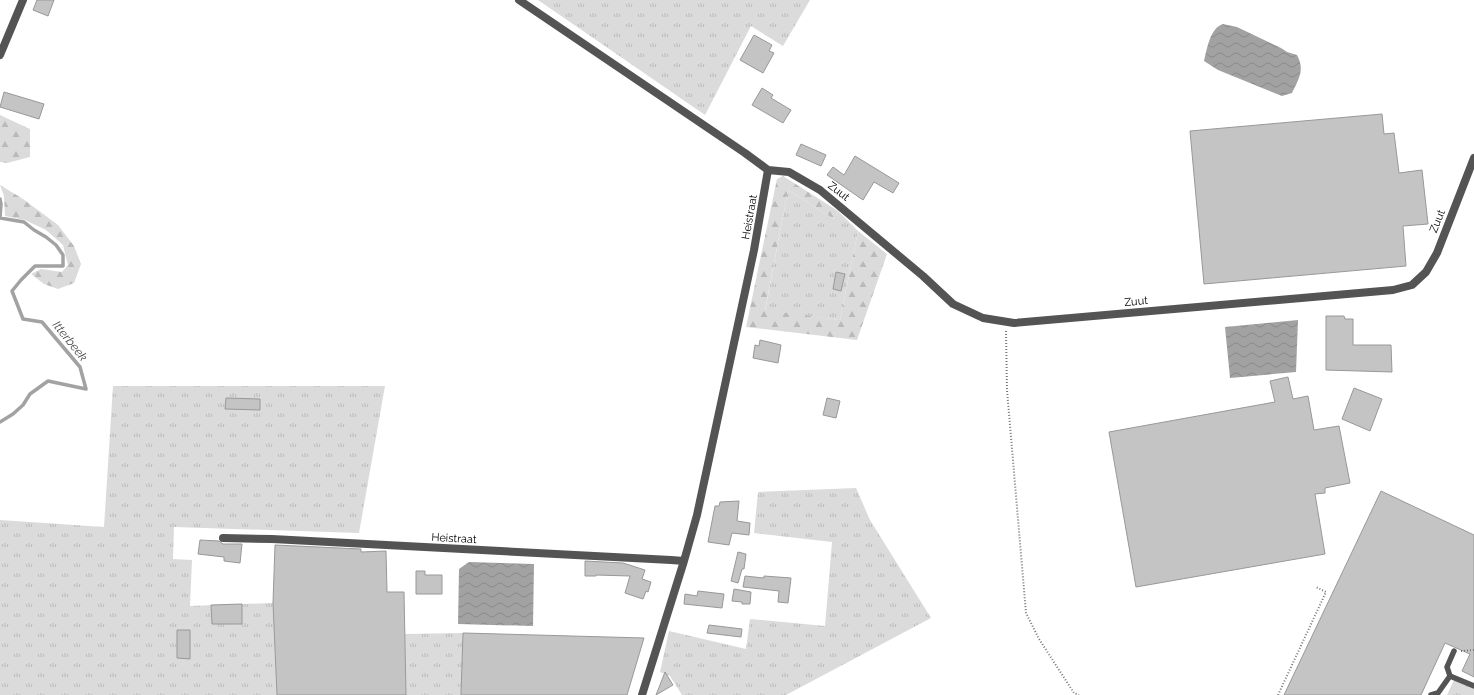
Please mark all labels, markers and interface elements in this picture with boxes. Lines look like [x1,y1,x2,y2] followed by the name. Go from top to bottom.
[825,179,852,204] street label: Zuut
[739,193,760,241] street label: Heistraat
[1427,208,1448,235] street label: Zuut
[1124,294,1149,309] street label: Zuut
[50,318,91,364] water label: Itterbeek
[431,531,477,546] street label: Heistraat

